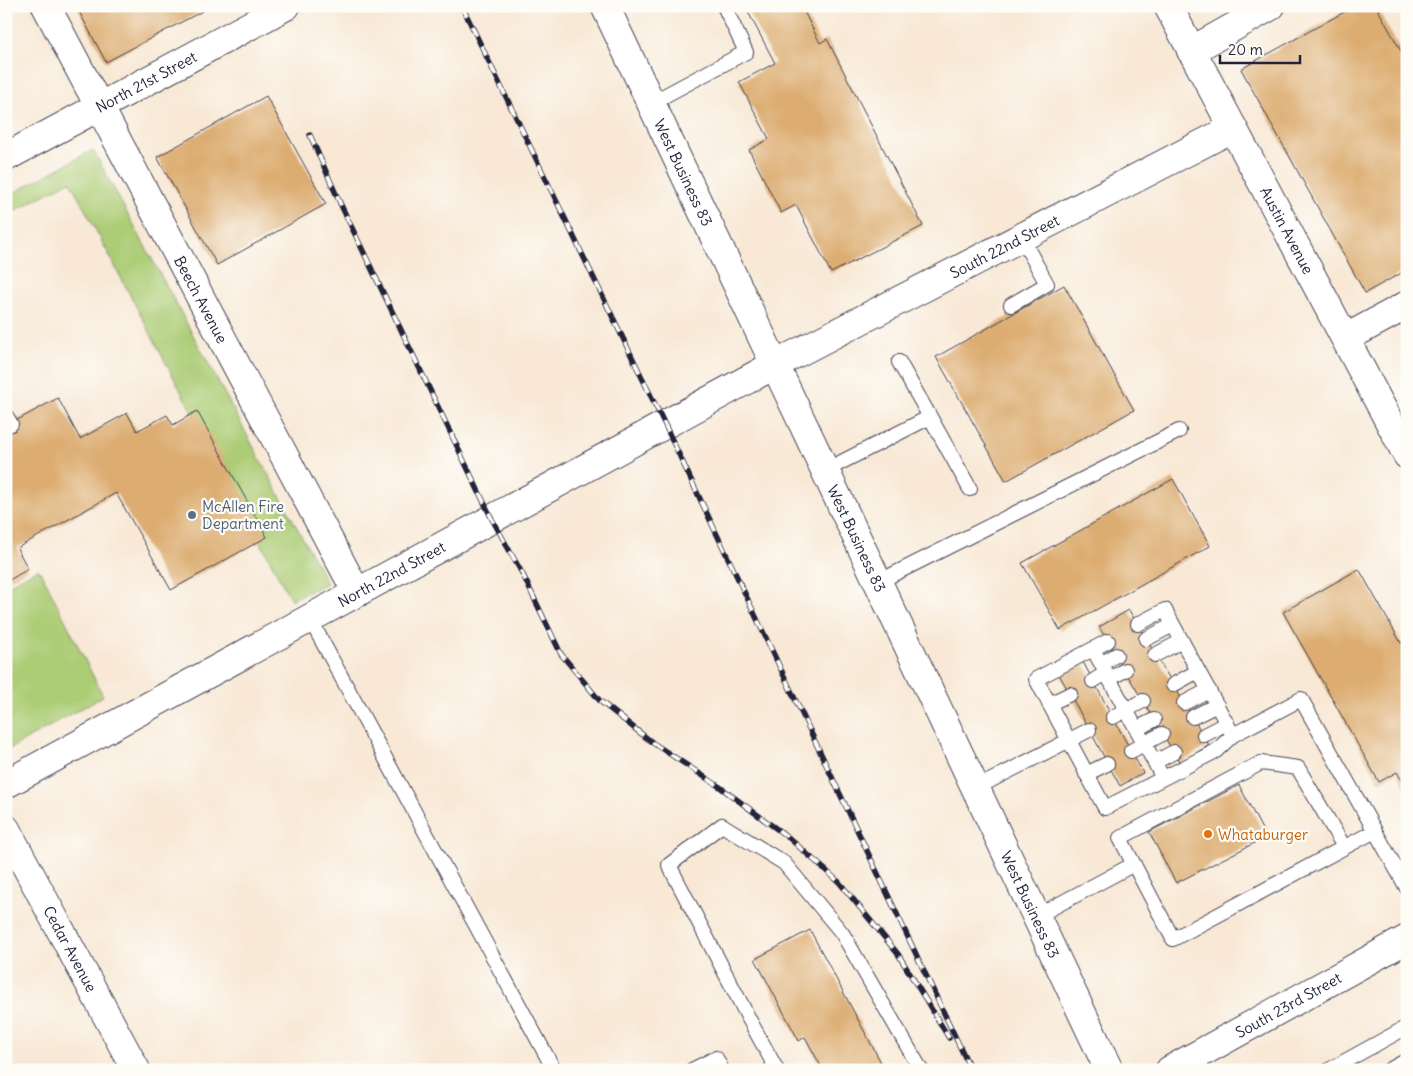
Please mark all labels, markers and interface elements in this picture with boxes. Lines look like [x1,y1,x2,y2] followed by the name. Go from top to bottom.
[1220,32,1300,64] scale bar
[1228,40,1263,59] text: 20 m
[92,47,200,116] street label: North 21st Street
[650,116,717,229] street label: West Business 83
[1256,183,1318,277] street label: Austin Avenue
[946,210,1062,282] street label: South 22nd Street
[171,252,232,346] street label: Beech Avenue
[824,482,891,595] street label: West Business 83
[202,497,284,533] place label: McAllen Fire Department
[186,509,198,521] marker: McAllen Fire Department
[334,537,449,611] street label: North 22nd Street
[1218,825,1308,844] place label: Whataburger
[1202,828,1214,840] marker: Whataburger
[997,848,1064,961] street label: West Business 83
[40,902,101,995] street label: Cedar Avenue
[1232,968,1344,1042] street label: South 23rd Street

